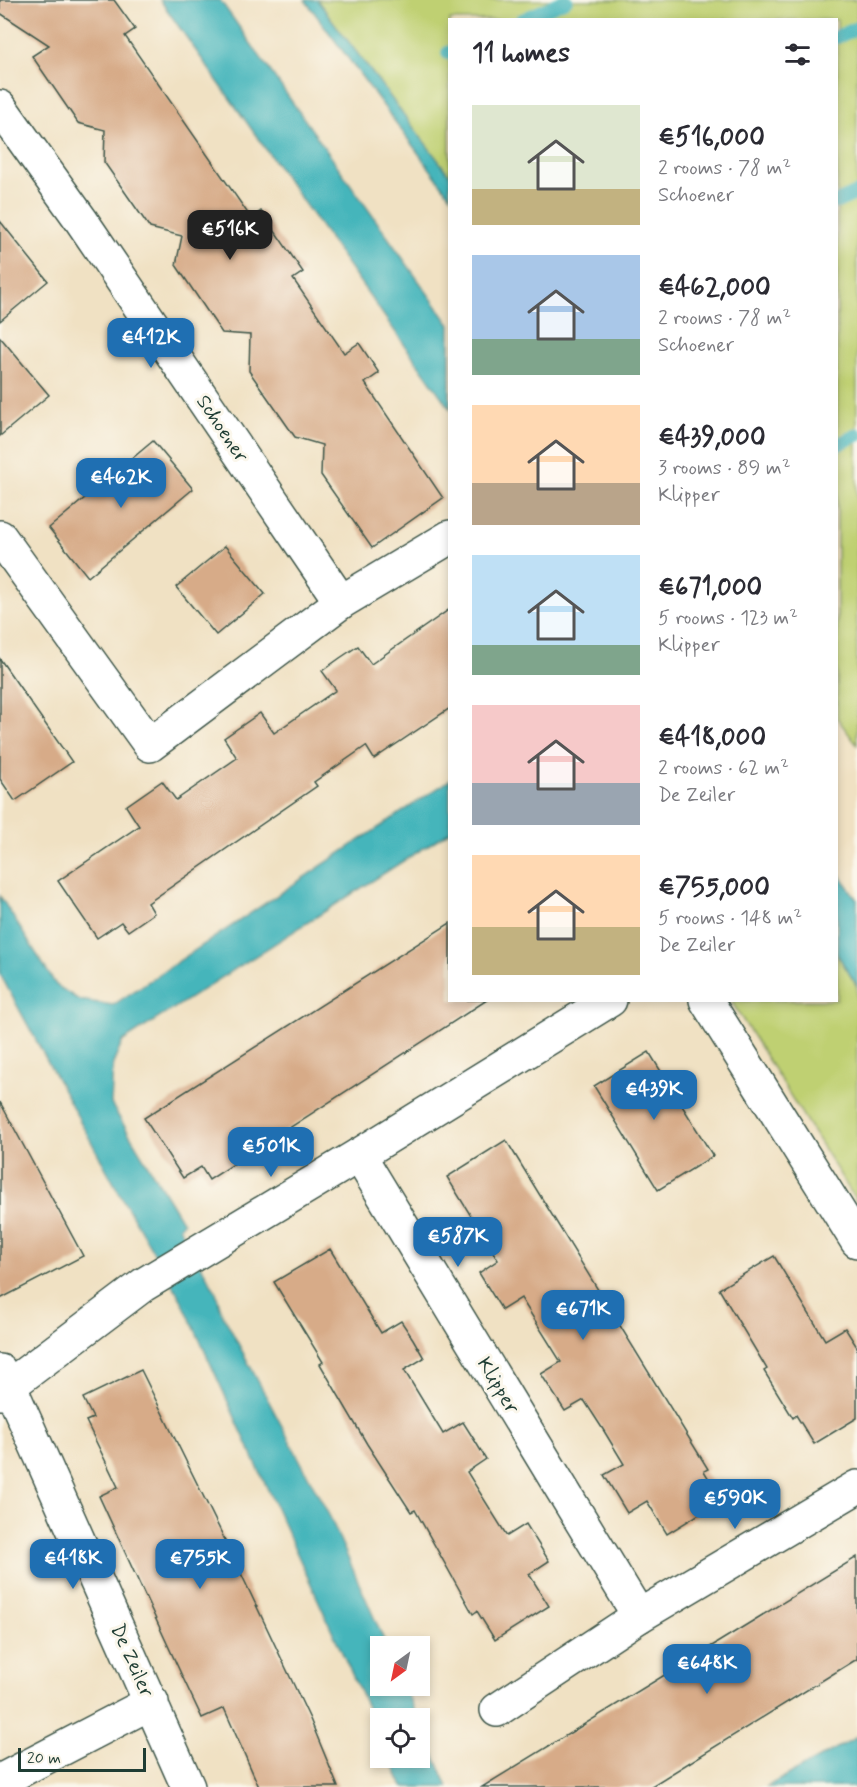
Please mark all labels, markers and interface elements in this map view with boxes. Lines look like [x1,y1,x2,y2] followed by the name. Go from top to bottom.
[472,37,570,71] text: 11 homes
[781,38,814,71] icon: filters
[658,121,765,155] text: €516,000
[520,129,592,201] icon: home
[658,155,791,182] text: 2 rooms · 78 m²
[658,182,734,209] text: Schoener
[188,210,272,261] pin: €516K
[201,216,259,243] text: €516K
[658,271,771,305] text: €462,000
[520,279,592,351] icon: home
[658,305,791,332] text: 2 rooms · 78 m²
[109,318,193,369] pin: €412K
[121,324,181,351] text: €412K
[658,332,734,359] text: Schoener
[189,390,255,469] street label: Schoener
[658,421,766,455] text: €439,000
[520,429,592,501] icon: home
[658,455,791,482] text: 3 rooms · 89 m²
[79,458,163,509] pin: €462K
[90,464,152,491] text: €462K
[658,482,720,509] text: Klipper
[658,571,762,605] text: €671,000
[520,579,592,651] icon: home
[658,605,798,632] text: 5 rooms · 123 m²
[658,632,720,659] text: Klipper
[658,721,766,755] text: €418,000
[520,729,592,801] icon: home
[658,755,789,782] text: 2 rooms · 62 m²
[658,782,735,809] text: De Zeiler
[658,871,770,905] text: €755,000
[520,879,592,951] icon: home
[658,905,802,932] text: 5 rooms · 148 m²
[658,932,735,959] text: De Zeiler
[612,1070,696,1121] pin: €439K
[625,1076,683,1103] text: €439K
[229,1127,313,1178] pin: €501K
[242,1133,300,1160] text: €501K
[416,1217,500,1268] pin: €587K
[427,1223,489,1250] text: €587K
[541,1290,625,1341] pin: €671K
[555,1296,611,1323] text: €671K
[470,1352,526,1420] street label: Klipper
[693,1479,777,1530] pin: €590K
[703,1485,767,1512] text: €590K
[31,1539,115,1590] pin: €418K
[158,1539,242,1590] pin: €755K
[44,1545,102,1572] text: €418K
[169,1545,231,1572] text: €755K
[104,1620,160,1702] street label: De Zeiler
[370,1636,430,1696] north arrow
[370,1636,430,1768] map controls
[665,1644,749,1695] pin: €648K
[677,1650,737,1677] text: €648K
[370,1708,430,1768] button: locate
[18,1745,146,1772] scale bar
[27,1748,61,1769] text: 20 m

